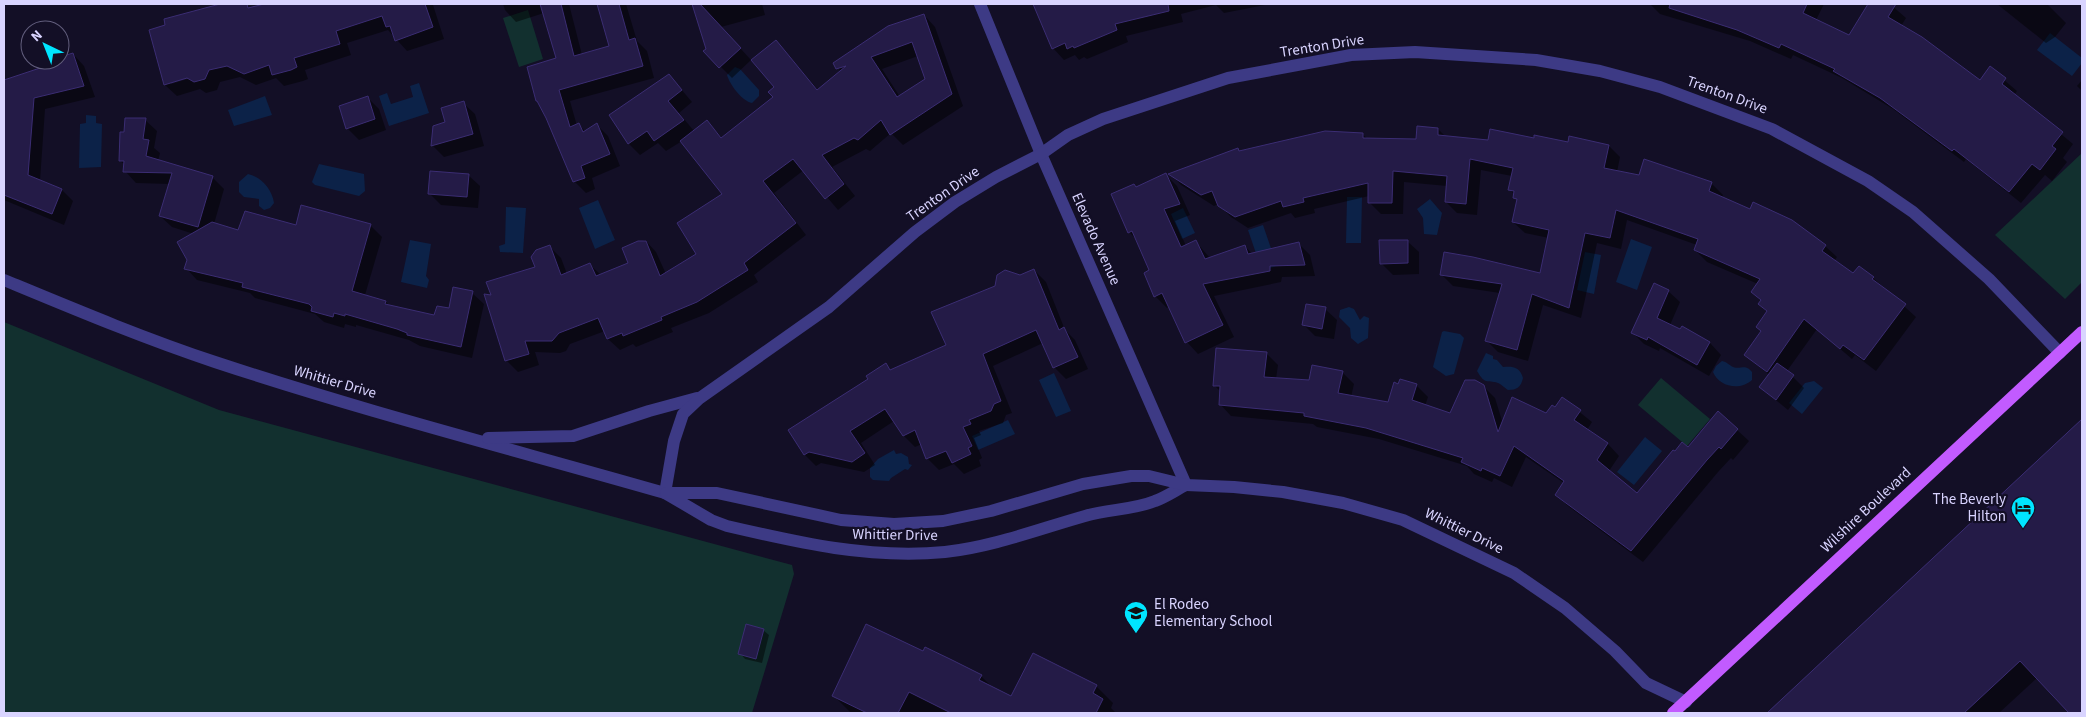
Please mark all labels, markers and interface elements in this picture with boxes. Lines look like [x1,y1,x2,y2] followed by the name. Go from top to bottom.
[20,20,70,70] north arrow
[27,26,47,47] text: N
[1278,29,1366,63] street label: Trenton Drive
[1684,71,1770,119] street label: Trenton Drive
[902,161,984,227] street label: Trenton Drive
[1066,189,1126,289] street label: Elevado Avenue
[291,360,379,404] street label: Whittier Drive
[1816,462,1916,558] street label: Wilshire Boulevard
[1933,489,2006,527] place label: The Beverly Hilton
[2010,495,2036,529] hotel icon: The Beverly Hilton
[1421,503,1507,559] street label: Whittier Drive
[852,524,938,546] street label: Whittier Drive
[1154,594,1272,632] place label: El Rodeo Elementary School
[1123,600,1149,634] school or university icon: El Rodeo Elementary School

